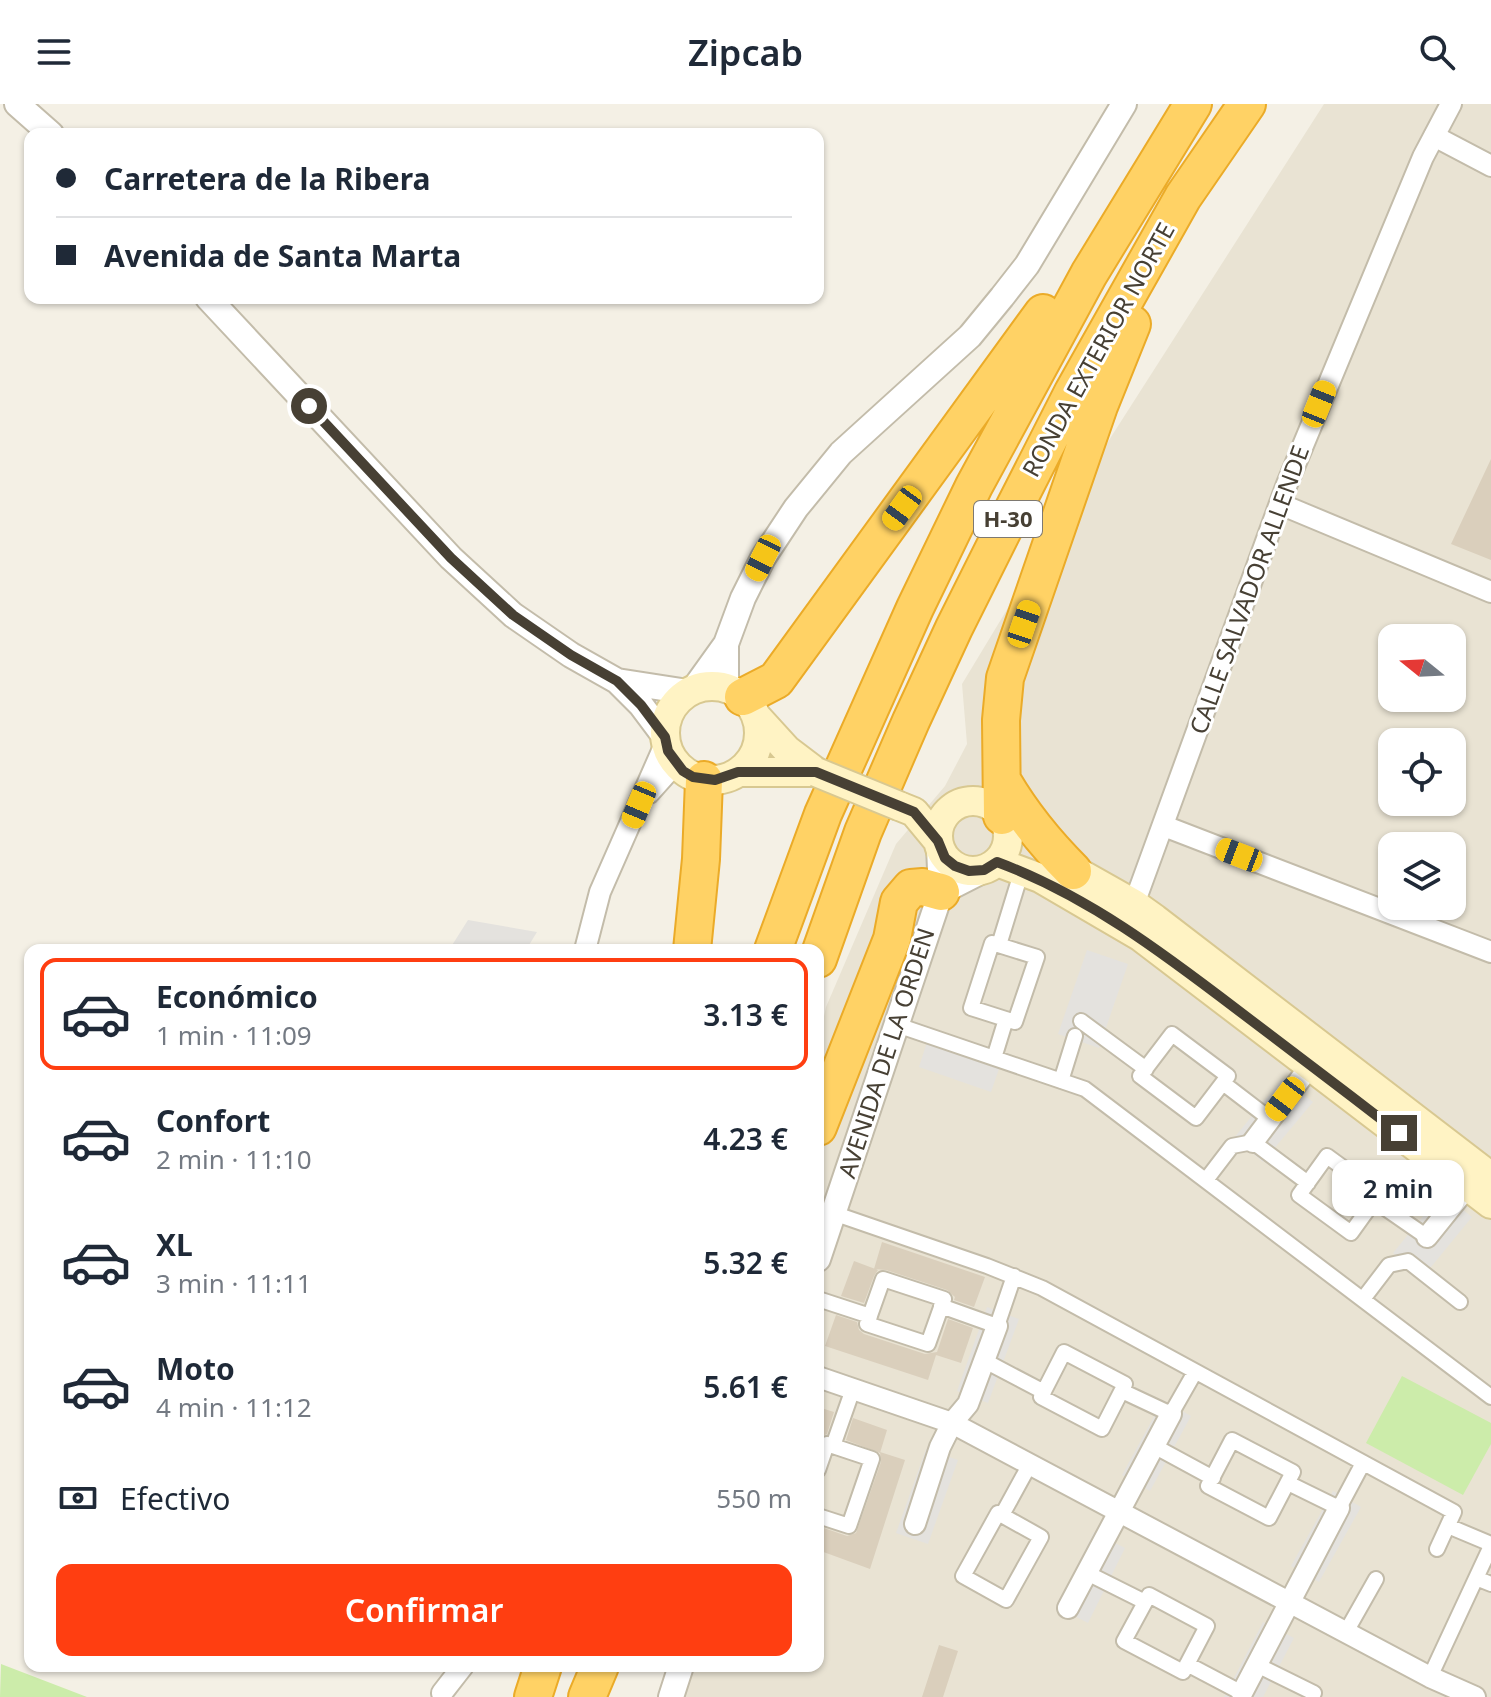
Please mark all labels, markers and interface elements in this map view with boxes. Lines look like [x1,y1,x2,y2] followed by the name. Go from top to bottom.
[688,28,803,77] text: Zipcab
[32,30,76,74] icon: menu
[1415,30,1459,74] icon: search
[104,158,431,199] text: Carretera de la Ribera
[1014,216,1181,482] street label: RONDA EXTERIOR NORTE
[104,235,461,276] text: Avenida de Santa Marta
[1299,377,1339,431] car
[291,388,327,424] route start
[1181,441,1316,738] street label: CALLE SALVADOR ALLENDE
[878,482,926,534] car
[974,501,1042,537] road number: H-30
[742,531,784,585] car
[1005,597,1043,651] car
[1378,624,1466,712] north arrow
[1378,624,1466,920] map controls
[1378,728,1466,816] button: locate
[619,778,659,832] car
[1378,832,1466,920] button: layers
[1212,835,1266,875] car
[830,923,942,1182] street label: AVENIDA DE LA ORDEN
[156,976,318,1017] text: Económico
[60,978,132,1050] icon: car
[703,994,788,1035] text: 3.13 €
[156,1017,312,1053] text: 1 min · 11:09
[1261,1073,1309,1125] car
[156,1100,270,1141] text: Confort
[60,1102,132,1174] icon: car
[1381,1115,1417,1151] route end
[703,1118,788,1159] text: 4.23 €
[156,1141,312,1177] text: 2 min · 11:10
[1333,1161,1465,1217] callout: 2 min
[1363,1170,1433,1206] text: 2 min
[156,1224,193,1265] text: XL
[60,1226,132,1298] icon: car
[703,1242,788,1283] text: 5.32 €
[156,1265,312,1301] text: 3 min · 11:11
[156,1348,235,1389] text: Moto
[60,1350,132,1422] icon: car
[703,1366,788,1407] text: 5.61 €
[156,1389,312,1425] text: 4 min · 11:12
[56,1476,100,1520] icon: cash
[120,1478,230,1519] text: Efectivo
[716,1480,792,1516] text: 550 m
[56,1564,792,1656] button: Confirmar

